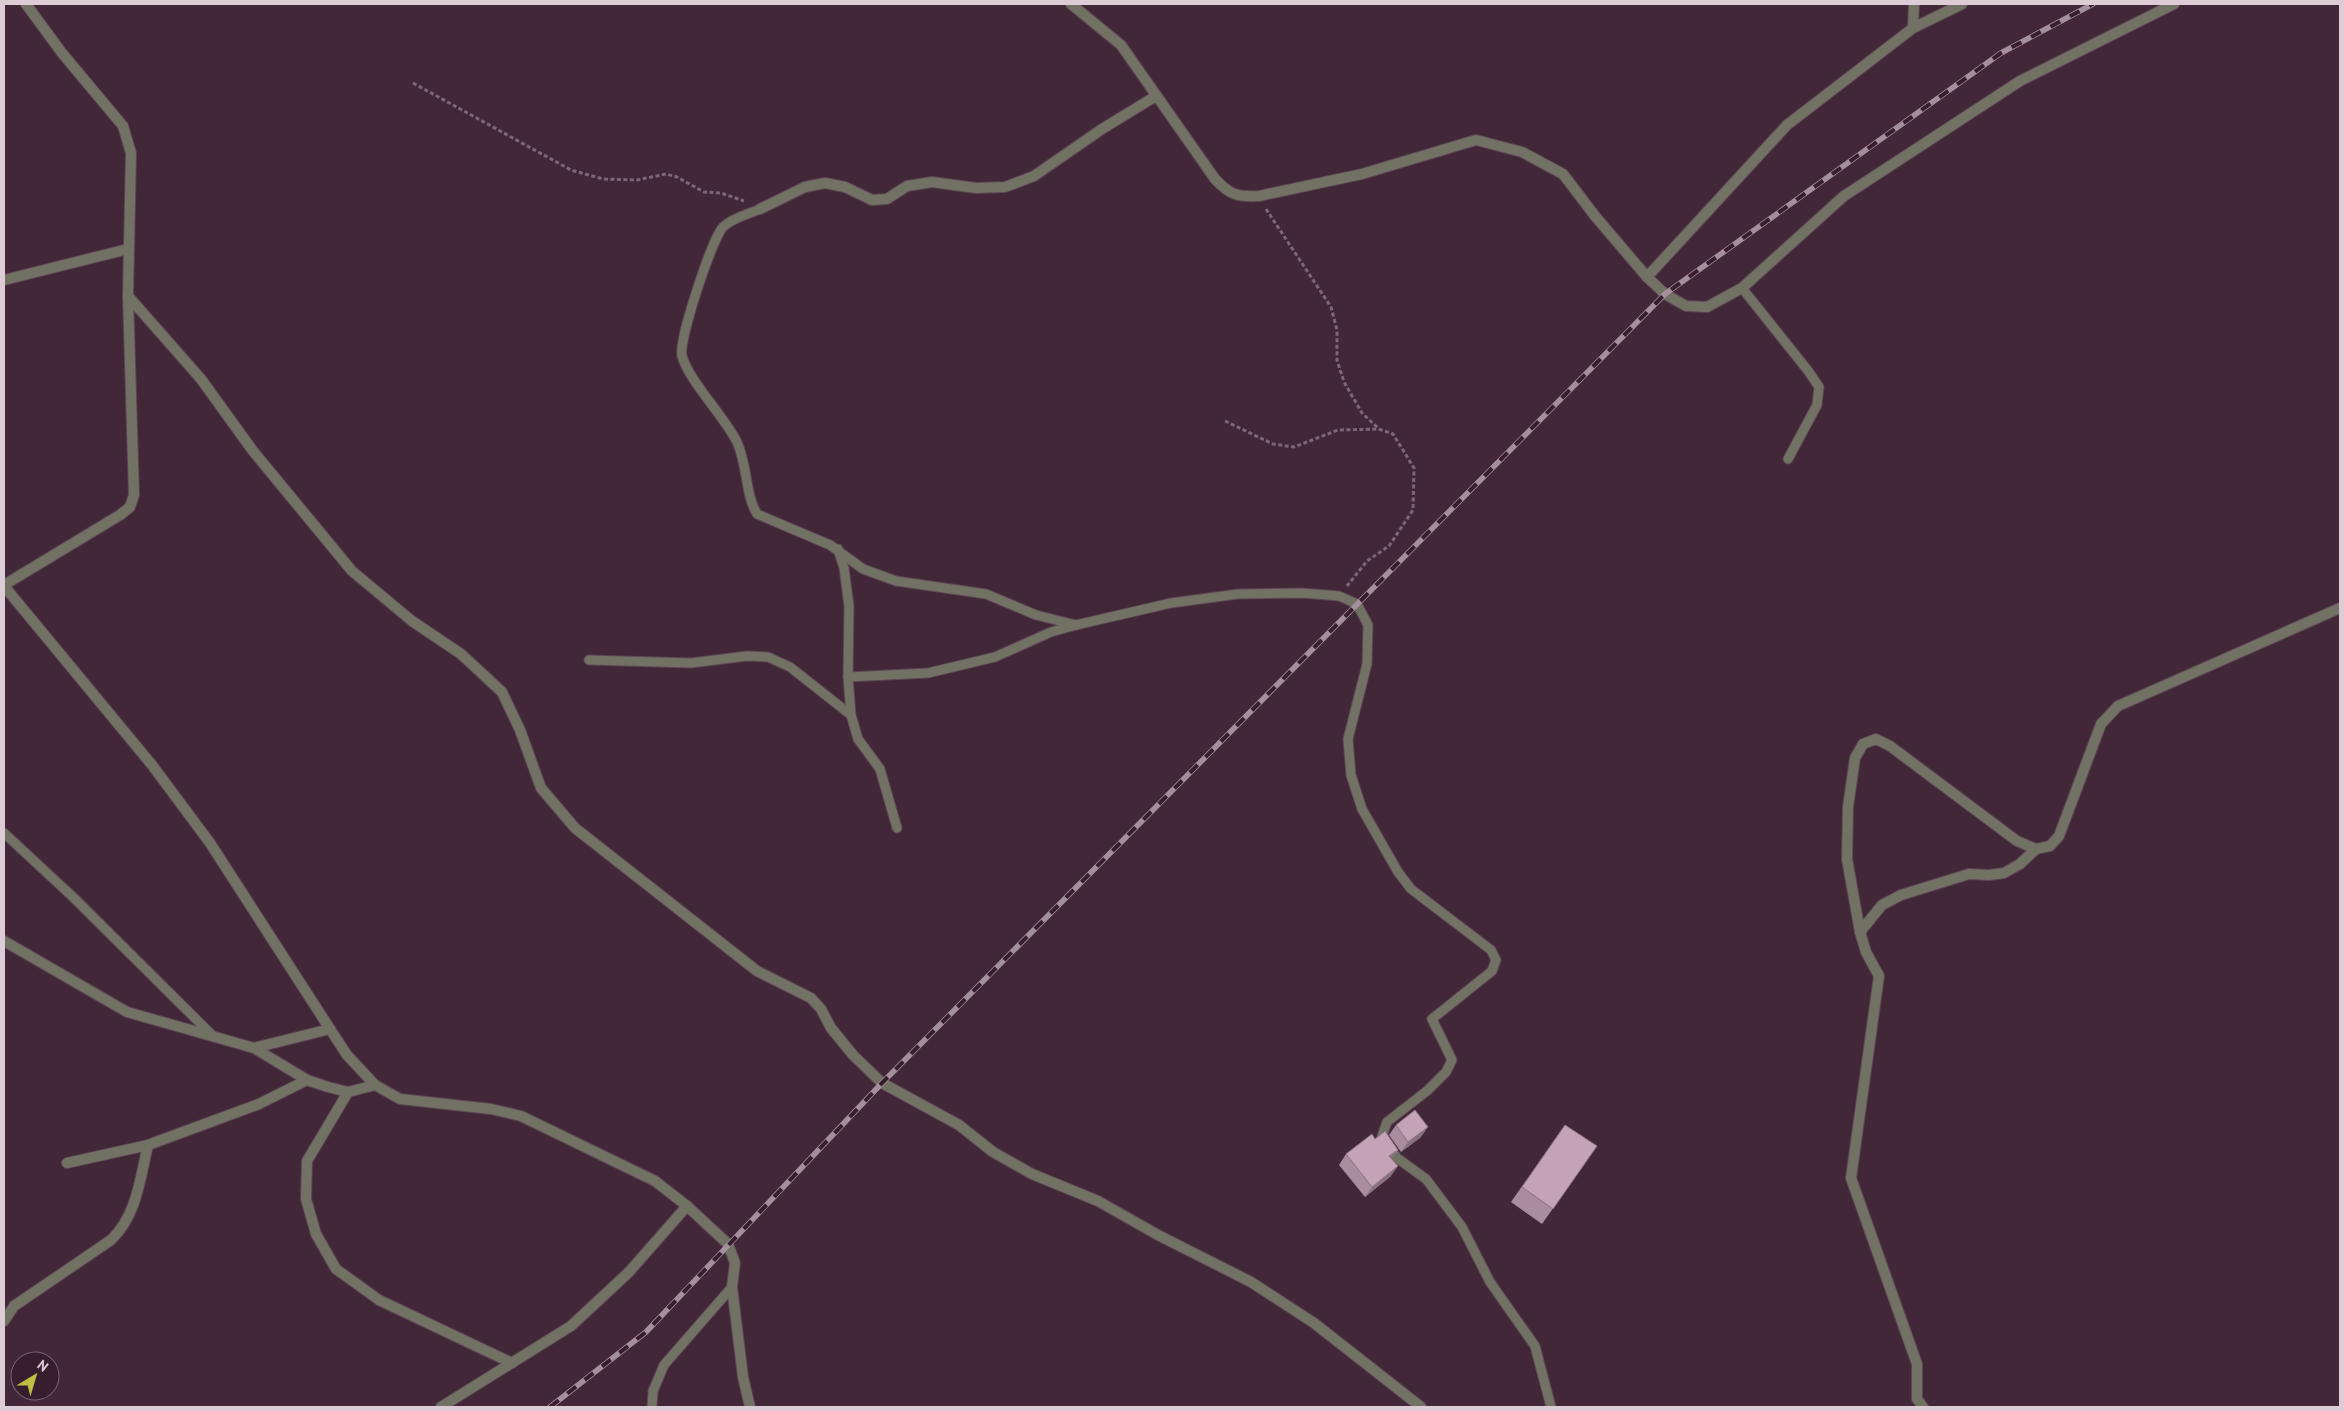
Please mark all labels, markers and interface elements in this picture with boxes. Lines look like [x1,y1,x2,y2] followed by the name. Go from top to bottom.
[10,1351,60,1401] north arrow
[34,1356,52,1376] text: N

